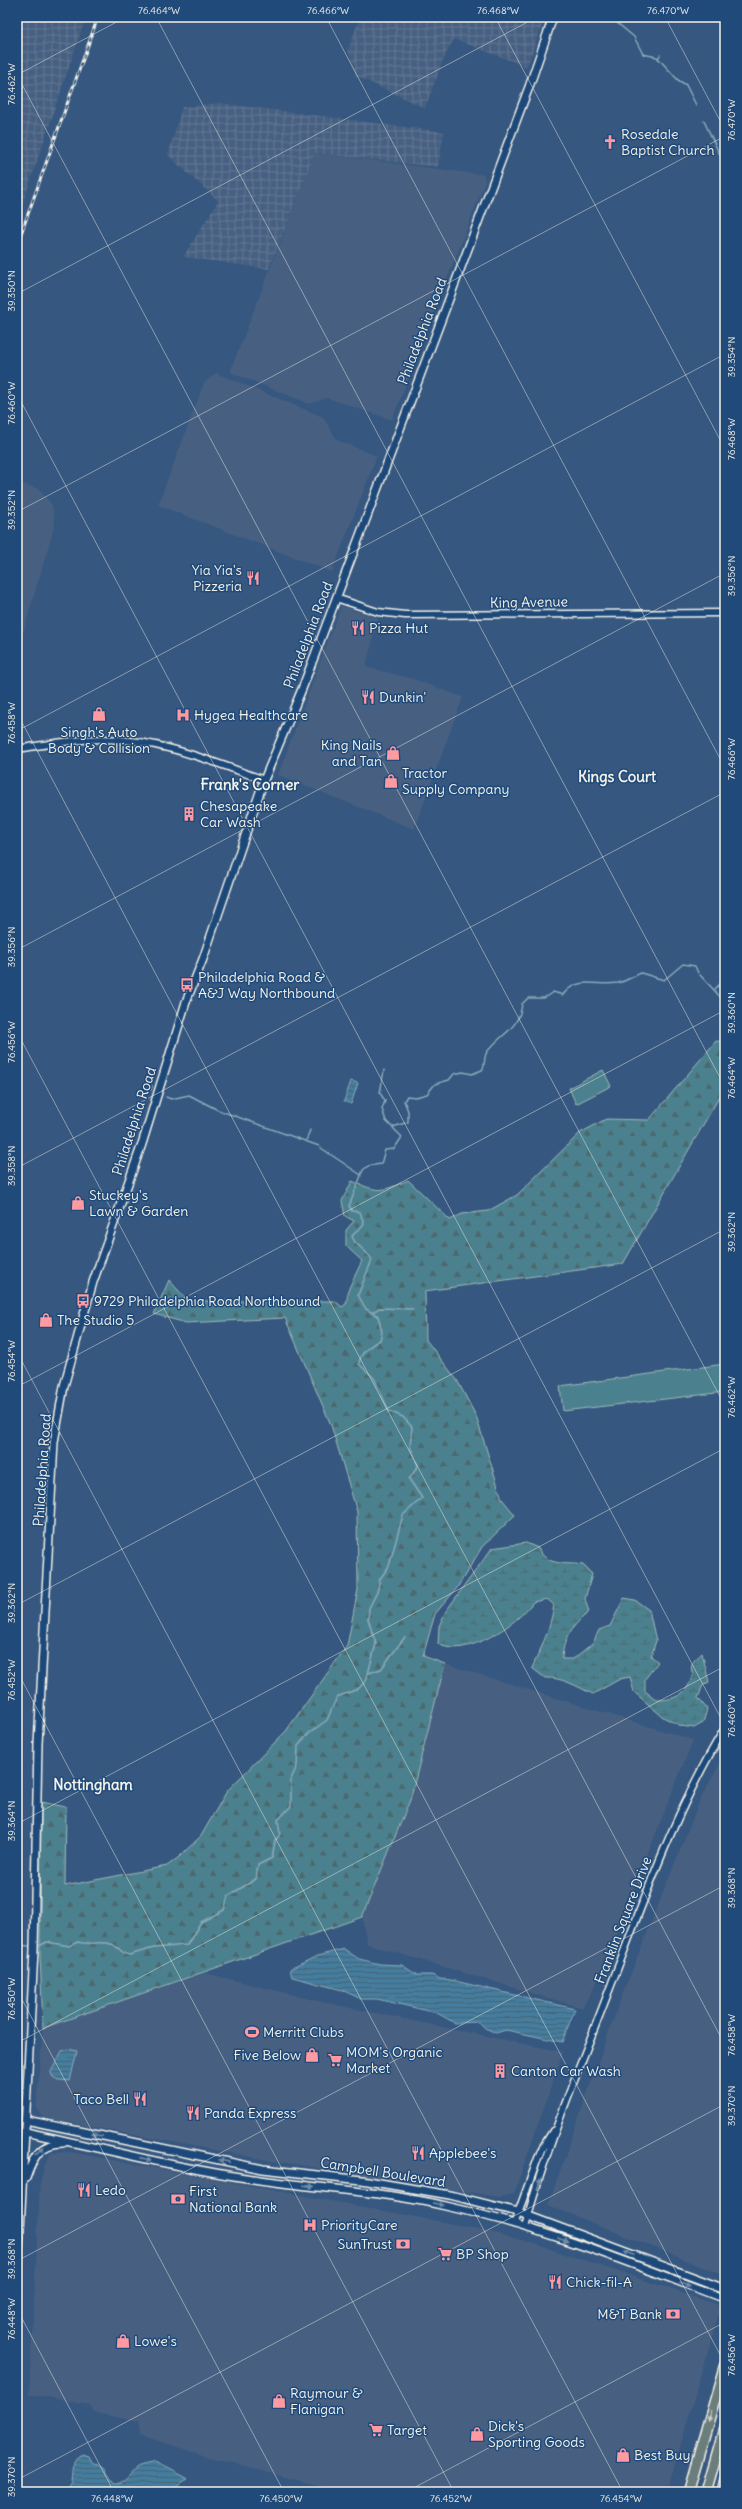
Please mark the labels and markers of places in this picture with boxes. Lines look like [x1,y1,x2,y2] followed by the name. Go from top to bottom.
[621,125,715,159] place label: Rosedale Baptist Church
[602,134,618,150] church icon: Rosedale Baptist Church
[192,561,242,595] place label: Yia Yia's Pizzeria
[245,570,261,586] restaurant icon: Yia Yia's Pizzeria
[369,619,428,637] place label: Pizza Hut
[350,620,366,636] restaurant icon: Pizza Hut
[379,688,426,706] place label: Dunkin'
[360,689,376,705] restaurant icon: Dunkin'
[91,706,107,722] shop icon: Singh's Auto Body & Collision
[194,706,308,724] place label: Hygea Healthcare
[175,707,191,723] hospital icon: Hygea Healthcare
[48,723,150,757] place label: Singh's Auto Body & Collision
[321,736,382,770] place label: King Nails and Tan
[385,745,401,761] shop icon: King Nails and Tan
[402,764,510,798] place label: Tractor Supply Company
[383,773,399,789] shop icon: Tractor Supply Company
[200,797,277,831] place label: Chesapeake Car Wash
[181,806,197,822] building icon: Chesapeake Car Wash
[198,968,335,1002] place label: Philadelphia Road & A&J Way Northbound
[179,977,195,993] bus stop icon: Philadelphia Road & A&J Way Northbound
[89,1186,188,1220] place label: Stuckey's Lawn & Garden
[70,1195,86,1211] shop icon: Stuckey's Lawn & Garden
[94,1292,320,1310] place label: 9729 Philadelphia Road Northbound
[75,1293,91,1309] bus stop icon: 9729 Philadelphia Road Northbound
[57,1311,134,1329] place label: The Studio 5
[38,1312,54,1328] shop icon: The Studio 5
[263,2023,344,2041] place label: Merritt Clubs
[244,2024,260,2040] sports icon: Merritt Clubs
[346,2043,443,2077] place label: MOM's Organic Market
[234,2046,301,2064] place label: Five Below
[304,2047,320,2063] shop icon: Five Below
[327,2052,343,2068] supermarket icon: MOM's Organic Market
[511,2062,621,2080] place label: Canton Car Wash
[492,2063,508,2079] building icon: Canton Car Wash
[73,2090,129,2108] place label: Taco Bell
[132,2091,148,2107] restaurant icon: Taco Bell
[204,2104,296,2122] place label: Panda Express
[185,2105,201,2121] restaurant icon: Panda Express
[429,2144,496,2162] place label: Applebee's
[410,2145,426,2161] restaurant icon: Applebee's
[95,2181,126,2199] place label: Ledo
[76,2182,92,2198] restaurant icon: Ledo
[189,2182,277,2216] place label: First National Bank
[170,2191,186,2207] bank icon: First National Bank
[321,2216,398,2234] place label: PriorityCare
[302,2217,318,2233] hospital icon: PriorityCare
[337,2235,392,2253] place label: SunTrust
[395,2236,411,2252] bank icon: SunTrust
[456,2245,509,2263] place label: BP Shop
[437,2246,453,2262] supermarket icon: BP Shop
[566,2273,632,2291] place label: Chick-fil-A
[547,2274,563,2290] restaurant icon: Chick-fil-A
[597,2305,662,2323] place label: M&T Bank
[665,2306,681,2322] bank icon: M&T Bank
[134,2332,177,2350] place label: Lowe's
[115,2333,131,2349] shop icon: Lowe's
[290,2384,363,2418] place label: Raymour & Flanigan
[271,2393,287,2409] shop icon: Raymour & Flanigan
[488,2417,585,2451] place label: Dick's Sporting Goods
[387,2421,427,2439] place label: Target
[368,2422,384,2438] supermarket icon: Target
[469,2426,485,2442] shop icon: Dick's Sporting Goods
[634,2446,690,2464] place label: Best Buy
[615,2447,631,2463] shop icon: Best Buy

